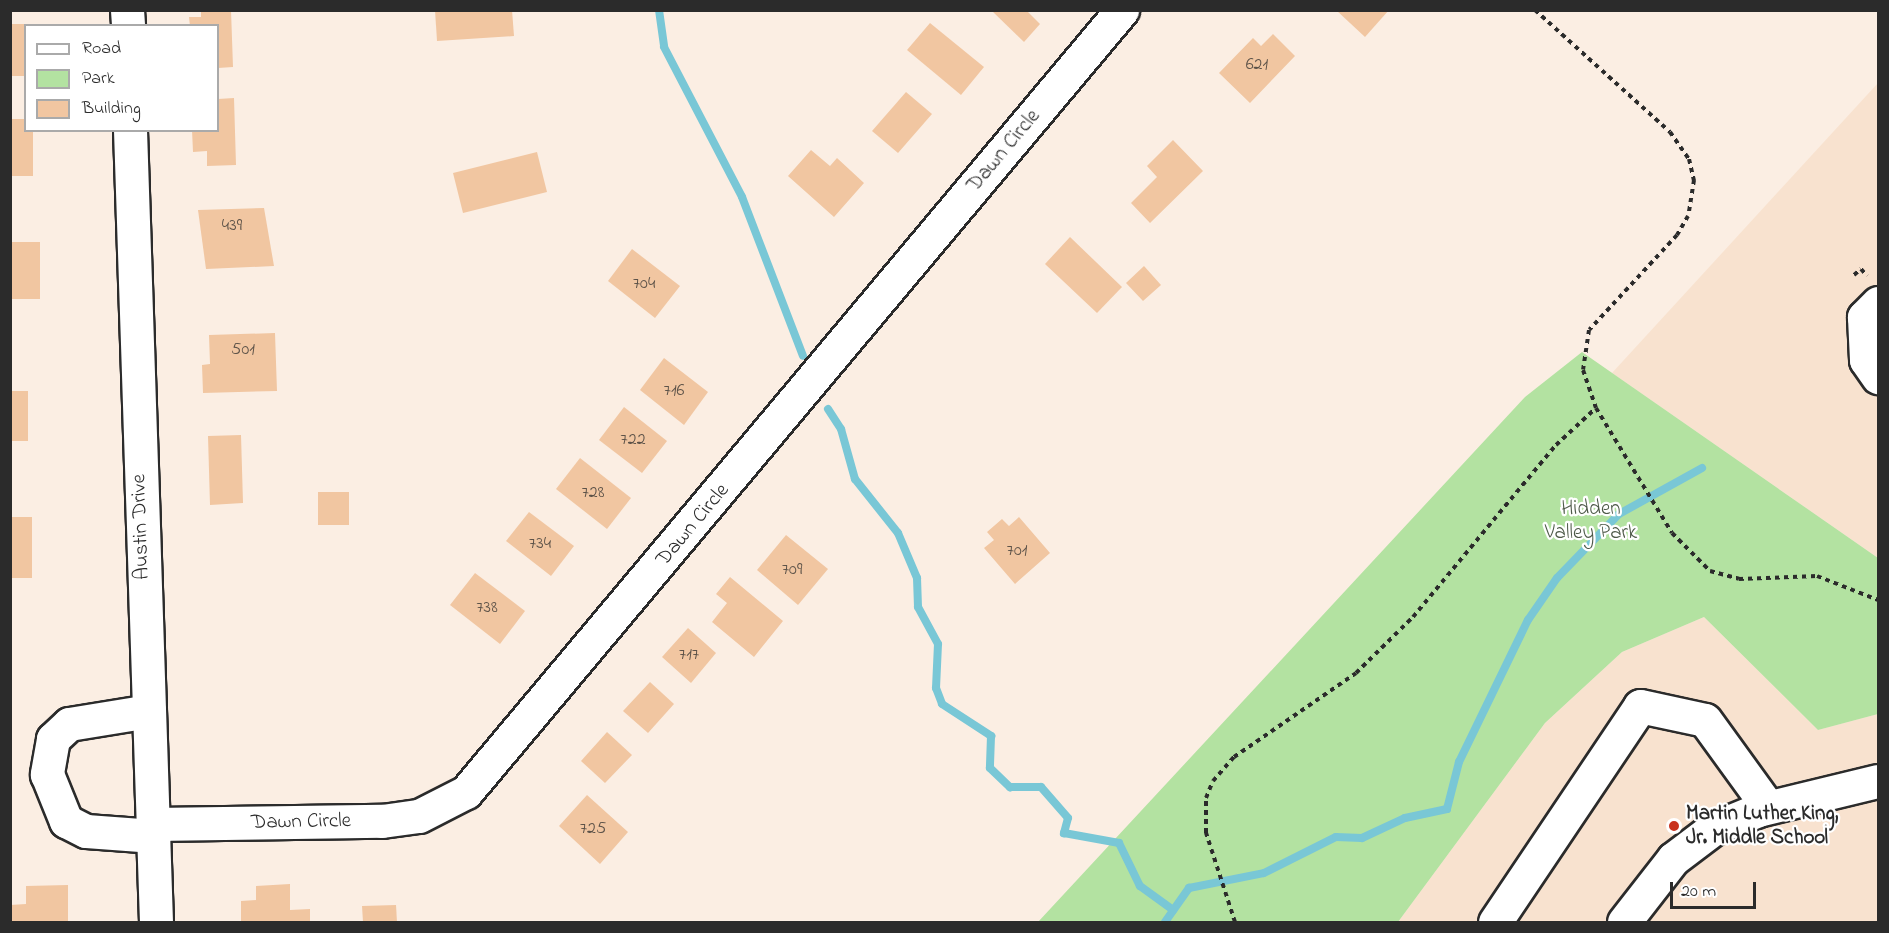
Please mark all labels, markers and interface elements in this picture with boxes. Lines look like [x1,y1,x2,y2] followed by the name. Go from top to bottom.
[24,24,219,132] legend
[82,36,121,62] text: Road
[1246,54,1268,76] house number: 621
[82,66,115,92] text: Park
[82,96,141,122] text: Building
[962,105,1046,197] street label: Dawn Circle
[222,215,242,237] house number: 439
[633,273,655,295] house number: 704
[231,339,255,361] house number: 501
[663,380,685,402] house number: 716
[620,429,646,451] house number: 722
[127,474,155,580] street label: Austin Drive
[651,479,735,571] street label: Dawn Circle
[581,482,605,504] house number: 728
[1545,496,1637,546] park label: Hidden Valley Park
[529,533,551,555] house number: 734
[1007,540,1027,562] house number: 701
[782,559,802,581] house number: 709
[476,597,498,619] house number: 738
[679,644,699,666] house number: 717
[1686,801,1838,851] place label: Martin Luther King, Jr. Middle School
[251,809,351,835] street label: Dawn Circle
[580,818,606,840] house number: 725
[1667,819,1681,833] marker: Martin Luther King, Jr. Middle School
[1673,870,1758,908] scale bar
[1681,879,1716,905] text: 20 m

